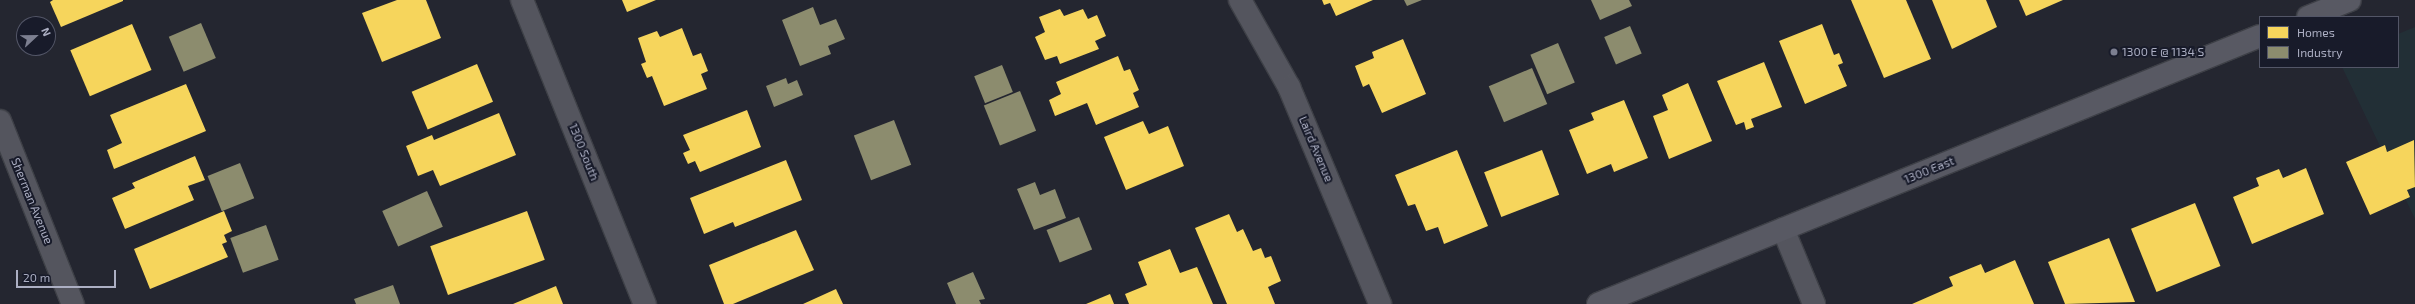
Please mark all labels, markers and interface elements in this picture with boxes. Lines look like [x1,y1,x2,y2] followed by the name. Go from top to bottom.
[16,16,56,56] north arrow
[2259,16,2399,68] legend
[2297,25,2335,39] text: Homes
[39,26,54,38] text: N
[2122,45,2204,59] place label: 1300 E @ 1134 S
[2297,45,2343,59] text: Industry
[2109,47,2119,57] marker: 1300 E @ 1134 S
[1296,114,1336,184] street label: Laird Avenue
[566,121,602,183] street label: 1300 South
[1902,153,1956,187] street label: 1300 East
[8,156,56,246] street label: Sherman Avenue
[18,262,118,288] scale bar
[23,270,50,284] text: 20 m

